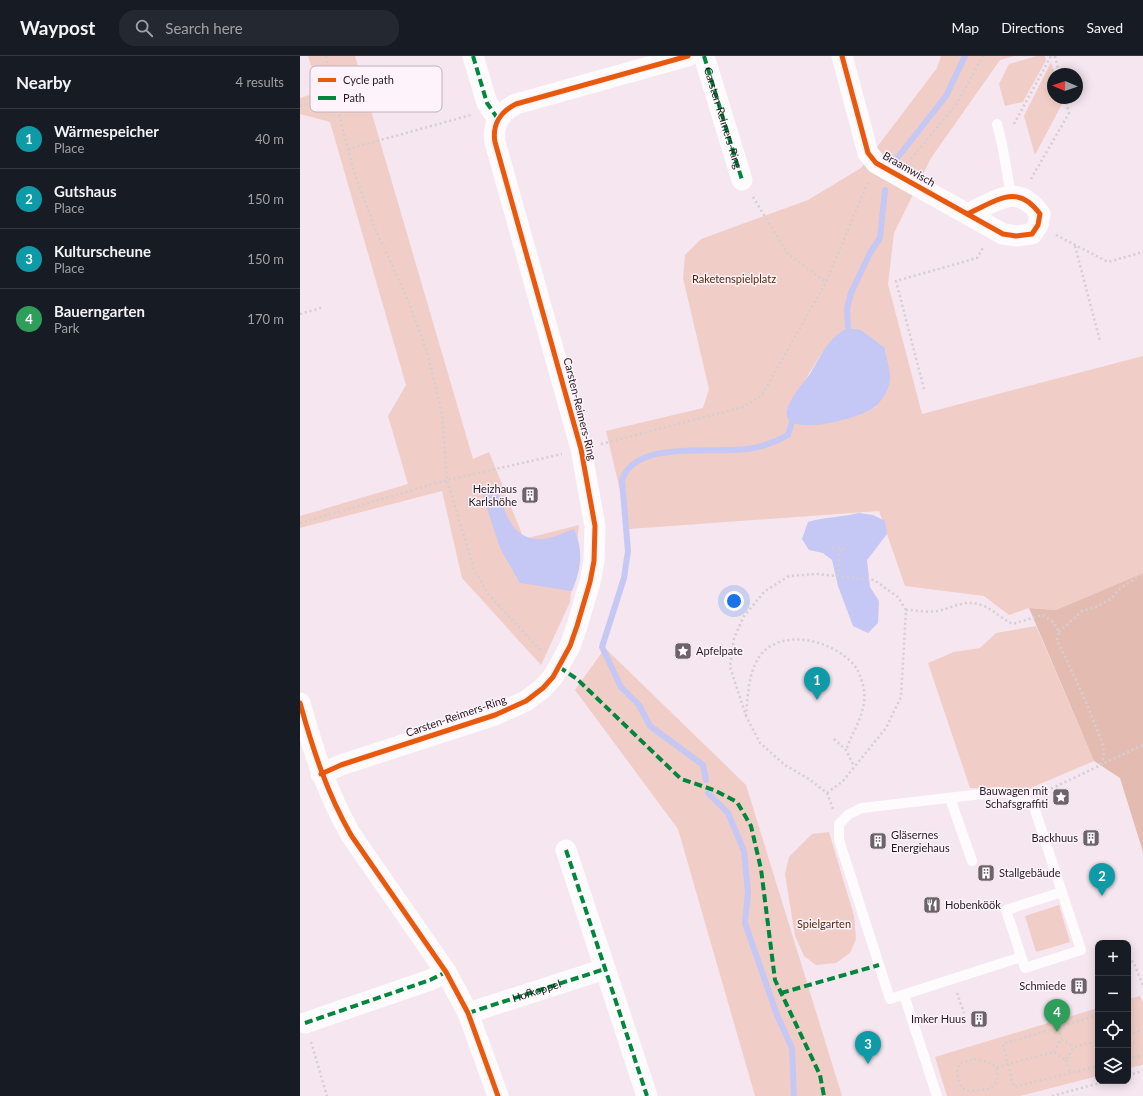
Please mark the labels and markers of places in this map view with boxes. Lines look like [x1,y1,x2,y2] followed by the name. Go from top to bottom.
[469,482,517,508] place label: Heizhaus Karlshöhe
[520,485,540,505] building icon: Heizhaus Karlshöhe
[673,641,693,661] place icon: Apfelpate
[696,644,743,657] place label: Apfelpate
[804,667,830,700] pin: 1
[979,784,1048,810] place label: Bauwagen mit Schafsgraffiti
[1051,787,1071,807] place icon: Bauwagen mit Schafsgraffiti
[891,828,950,854] place label: Gläsernes Energiehaus
[1081,828,1101,848] building icon: Backhuus
[868,831,888,851] building icon: Gläsernes Energiehaus
[1032,831,1078,844] place label: Backhuus
[976,863,996,883] building icon: Stallgebäude
[1089,863,1115,896] pin: 2
[999,866,1061,879] place label: Stallgebäude
[922,895,942,915] restaurant icon: Hobenköök
[945,898,1001,911] place label: Hobenköök
[1069,976,1089,996] building icon: Schmiede
[1019,979,1066,992] place label: Schmiede
[1044,999,1070,1032] pin: 4
[969,1009,989,1029] building icon: Imker Huus
[911,1012,966,1025] place label: Imker Huus
[855,1031,881,1064] pin: 3

